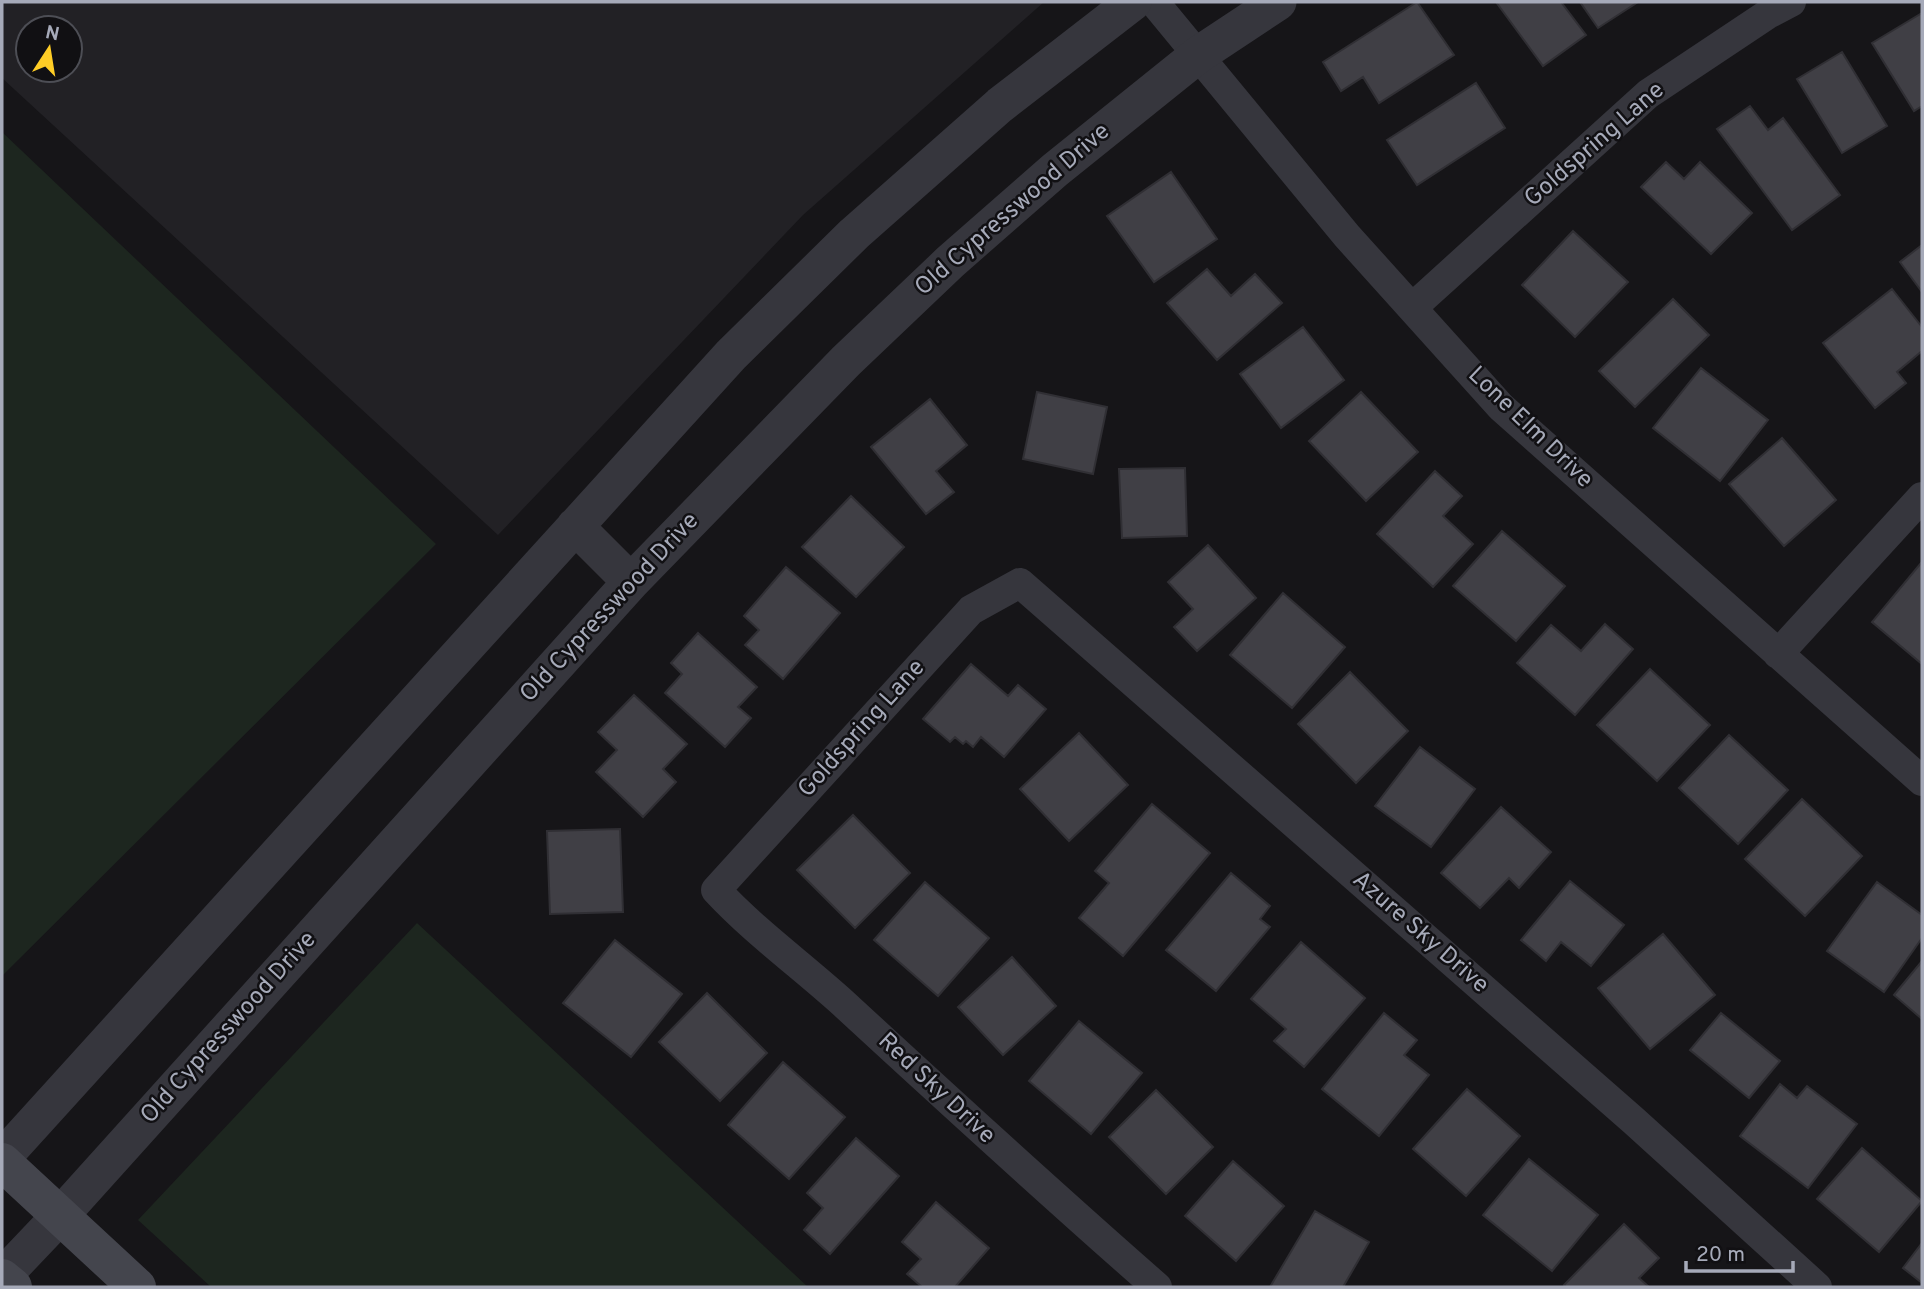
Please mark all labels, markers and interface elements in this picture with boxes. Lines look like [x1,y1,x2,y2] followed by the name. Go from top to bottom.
[14,14,84,84] north arrow
[43,21,61,47] text: N
[1519,76,1671,214] street label: Goldspring Lane
[909,117,1117,303] street label: Old Cypresswood Drive
[1461,361,1599,495] street label: Lone Elm Drive
[514,507,706,709] street label: Old Cypresswood Drive
[792,654,932,804] street label: Goldspring Lane
[1346,865,1494,1001] street label: Azure Sky Drive
[135,926,323,1130] street label: Old Cypresswood Drive
[871,1027,1001,1151] street label: Red Sky Drive
[1686,1230,1793,1274] scale bar
[1696,1242,1745,1269] text: 20 m

